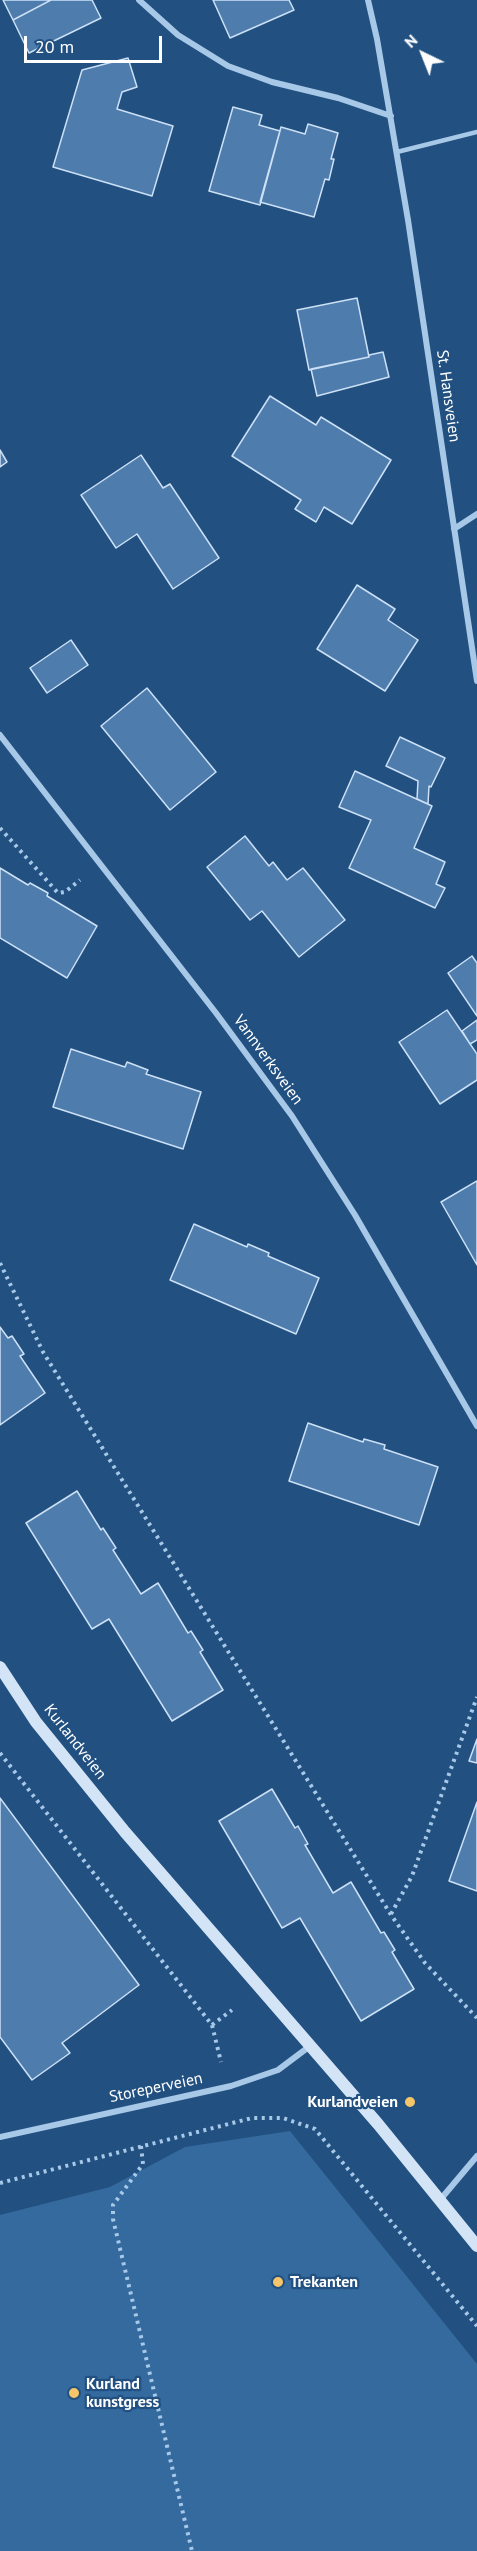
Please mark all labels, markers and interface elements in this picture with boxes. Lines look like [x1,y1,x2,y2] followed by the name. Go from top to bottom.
[27,24,165,62] scale bar
[393,24,453,84] north arrow
[400,30,421,52] text: N
[35,35,74,58] text: 20 m
[432,349,464,443] street label: St. Hansveien
[229,1011,307,1109] street label: Vannverksveien
[40,1701,110,1783] street label: Kurlandveien
[108,2069,204,2107] street label: Storeperveien
[307,2092,398,2112] place label: Kurlandveien
[403,2095,417,2109] marker: Kurlandveien
[290,2272,358,2292] place label: Trekanten
[271,2275,285,2289] marker: Trekanten
[86,2374,159,2412] place label: Kurland kunstgress
[67,2386,81,2400] marker: Kurland kunstgress

